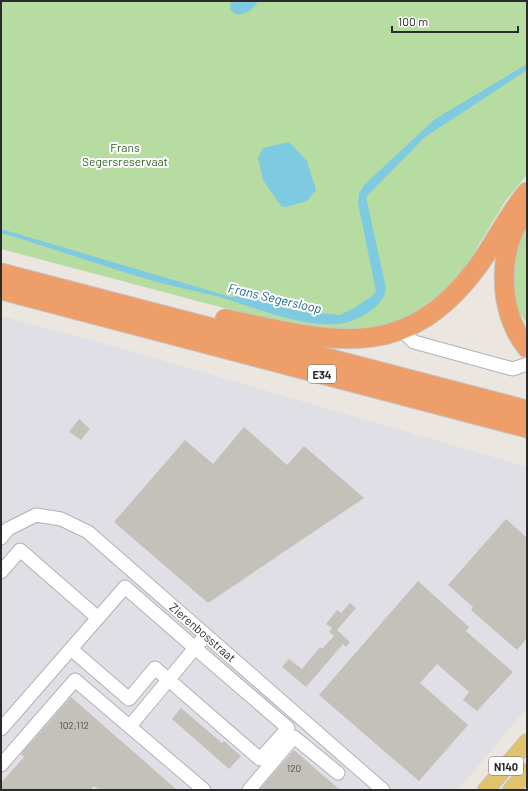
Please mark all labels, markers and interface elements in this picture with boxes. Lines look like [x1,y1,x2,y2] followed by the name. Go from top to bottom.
[392,8,518,34] scale bar
[398,14,428,28] text: 100 m
[82,140,168,168] park label: Frans Segersreservaat
[227,279,323,317] water label: Frans Segersloop
[308,365,336,383] road number: E34
[167,600,239,664] street label: Zierenbosstraat
[59,719,89,731] house number: 102,112
[489,757,523,775] road number: N140
[287,762,301,774] house number: 120

